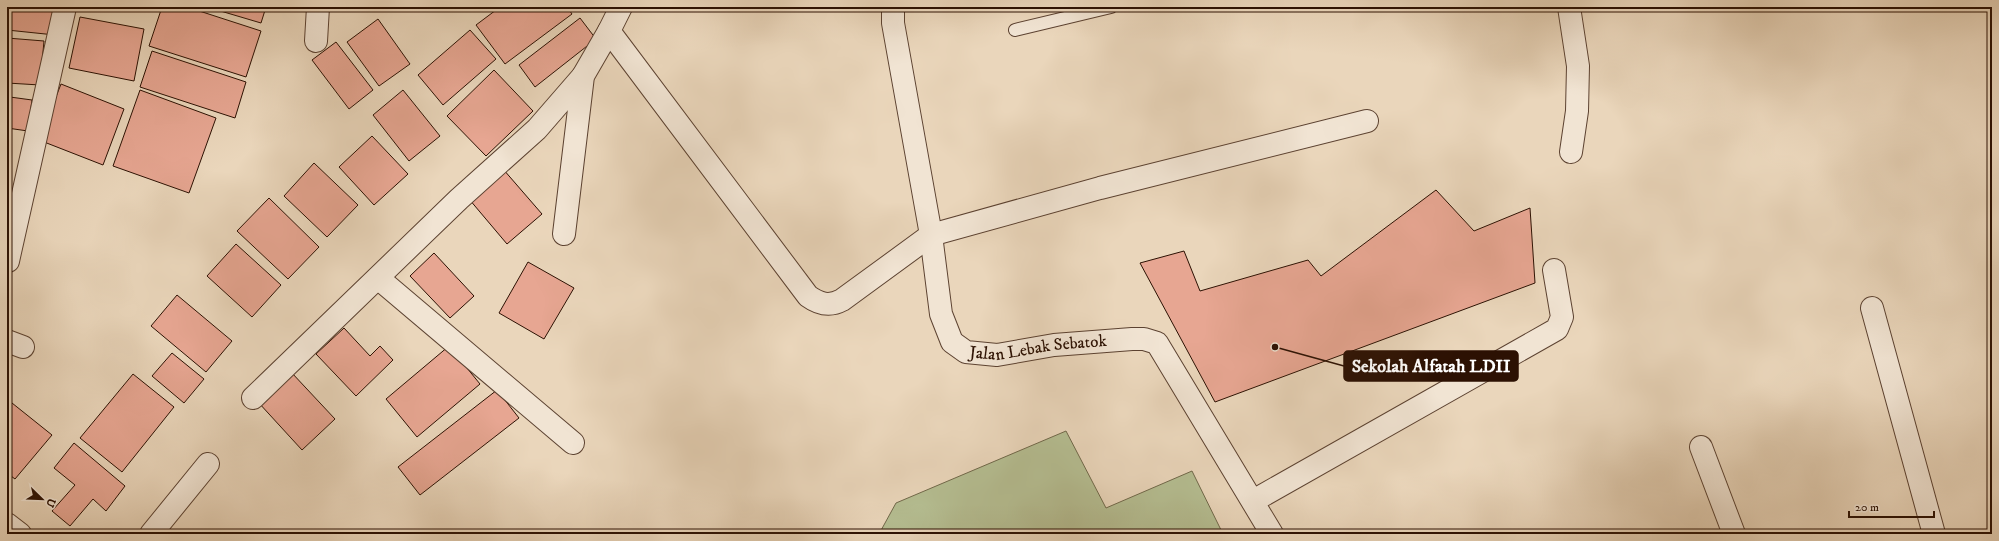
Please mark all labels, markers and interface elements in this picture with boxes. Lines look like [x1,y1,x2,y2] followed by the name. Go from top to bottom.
[966,330,1108,366] street label: Jalan Lebak Sebatok
[1344,351,1518,381] callout: Sekolah Alfatah LDII
[1352,356,1511,378] text: Sekolah Alfatah LDII
[22,479,62,519] north arrow
[1849,493,1934,519] scale bar
[42,496,58,510] text: U
[1855,500,1879,515] text: 20 m

